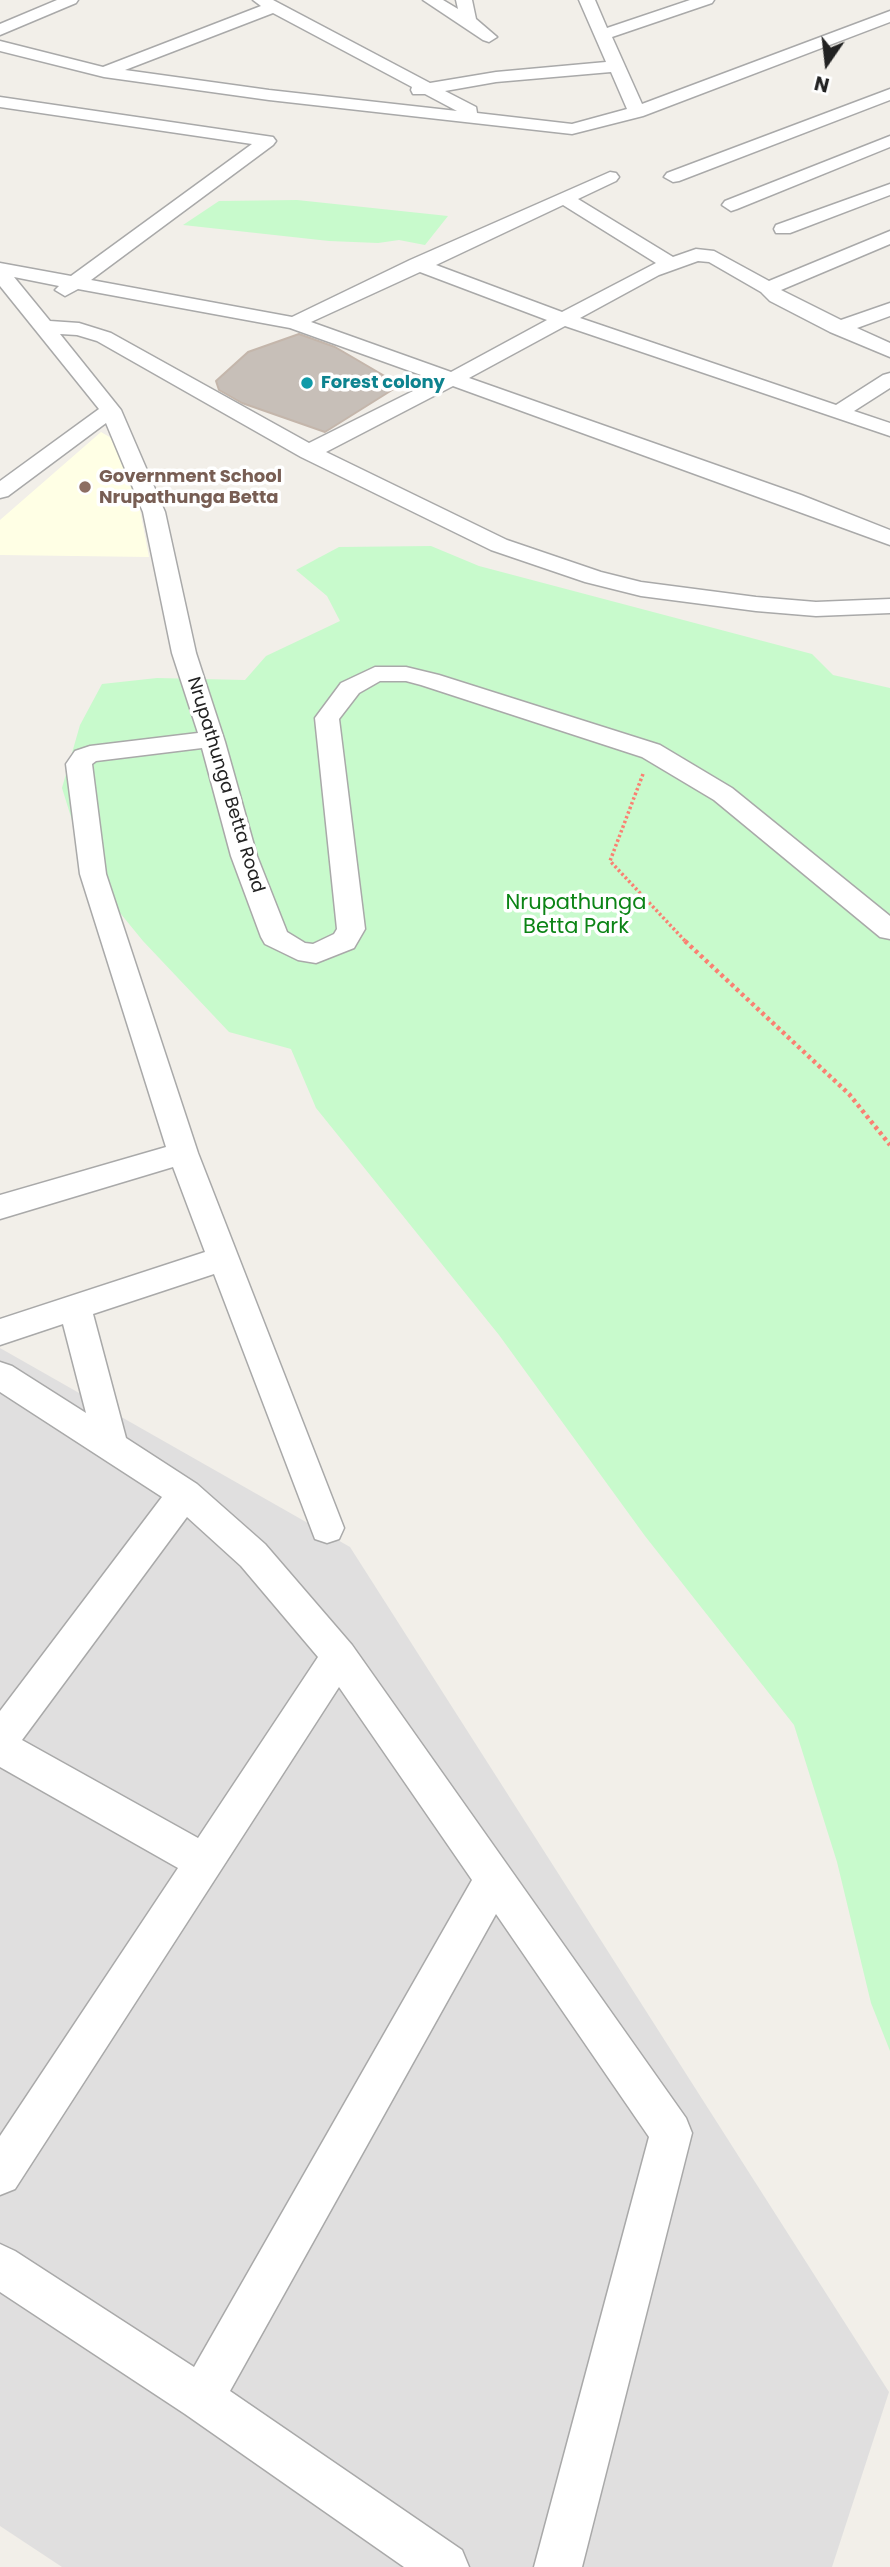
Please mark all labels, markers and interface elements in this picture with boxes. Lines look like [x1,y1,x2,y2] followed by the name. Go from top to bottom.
[792,28,862,98] north arrow
[812,69,832,99] text: N
[321,372,445,394] place label: Forest colony
[299,375,315,391] marker: Forest colony
[99,466,282,508] place label: Government School Nrupathunga Betta
[77,479,93,495] marker: Government School Nrupathunga Betta
[182,674,268,896] street label: Nrupathunga Betta Road
[506,891,646,941] park label: Nrupathunga Betta Park

